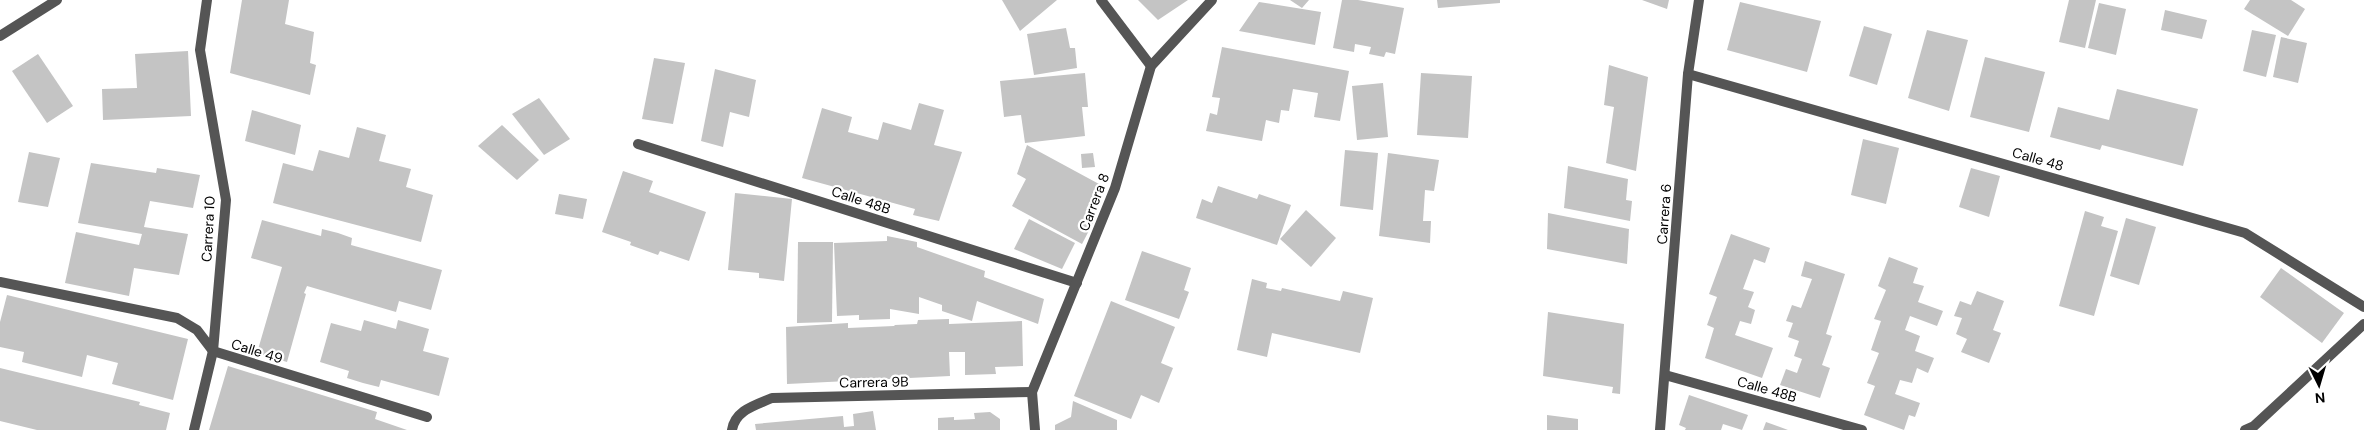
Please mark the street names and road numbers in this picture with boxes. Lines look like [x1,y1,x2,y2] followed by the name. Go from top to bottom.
[2010,143,2066,175] street label: Calle 48
[1075,170,1113,234] street label: Carrera 8
[829,182,893,218] street label: Calle 48B
[1653,183,1675,245] street label: Carrera 6
[197,195,219,263] street label: Carrera 10
[229,335,285,367] street label: Calle 49
[839,372,909,392] street label: Carrera 9B
[1735,372,1799,406] street label: Calle 48B

